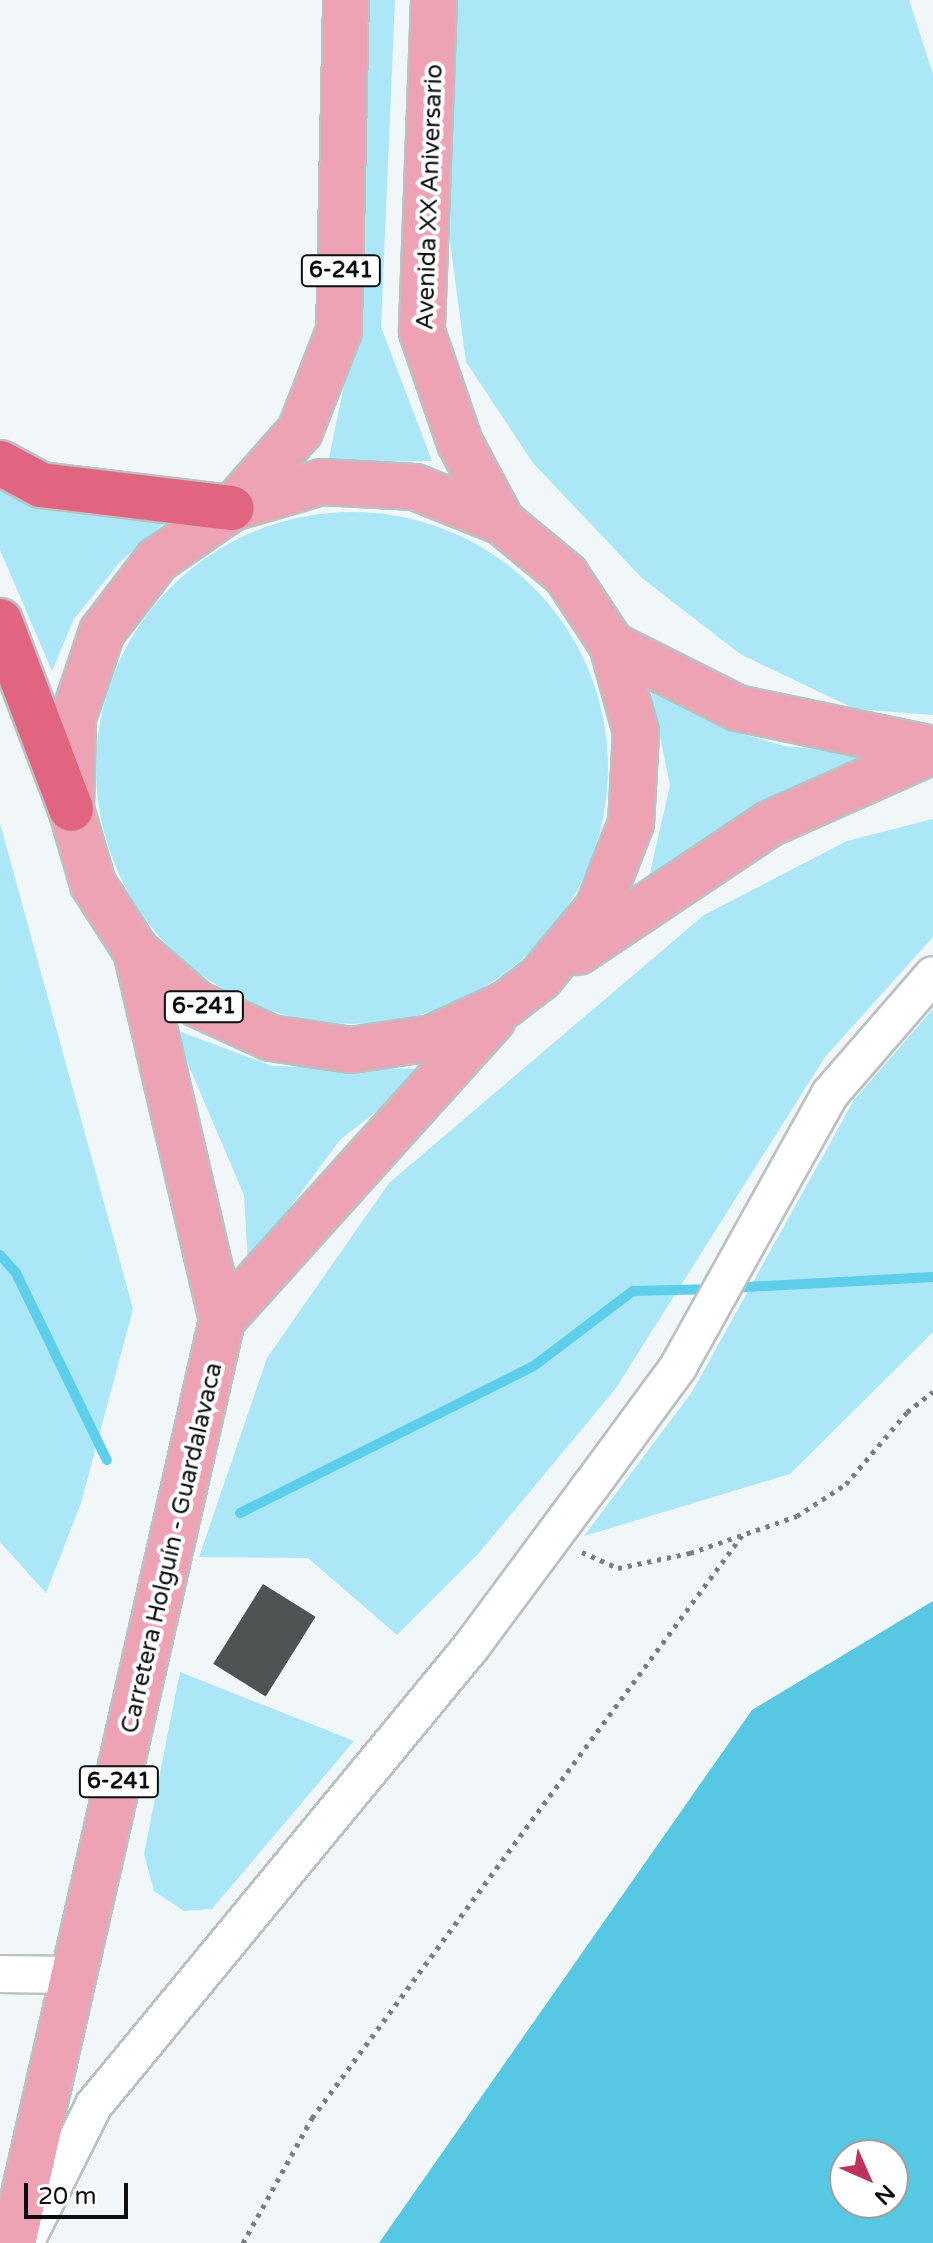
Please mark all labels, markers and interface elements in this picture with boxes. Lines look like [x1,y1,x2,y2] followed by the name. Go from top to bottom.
[411,63,449,331] street label: Avenida XX Aniversario
[299,253,383,289] road number: 6-241
[162,989,246,1025] road number: 6-241
[115,1360,229,1736] street label: Carretera Holguín - Guardalavaca
[77,1764,161,1800] road number: 6-241
[829,2139,909,2219] north arrow
[28,2167,132,2217] scale bar
[869,2179,900,2210] text: N
[38,2182,96,2211] text: 20 m

